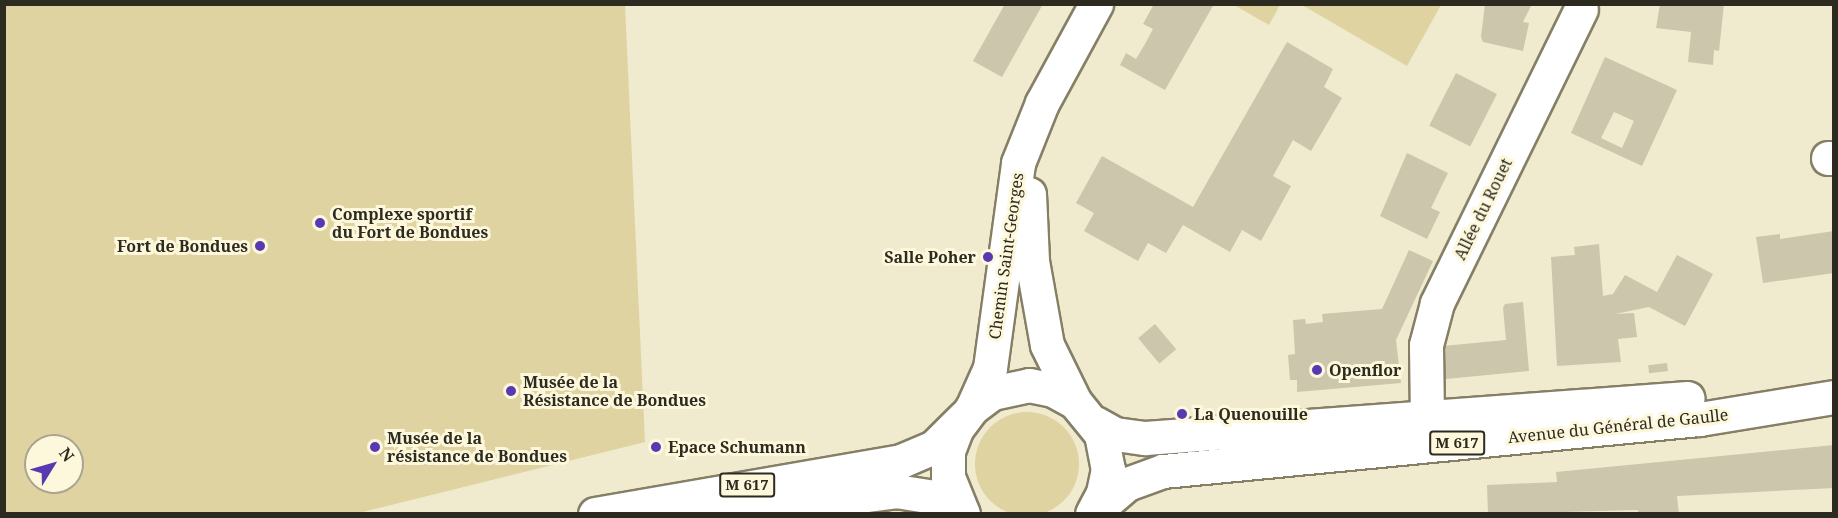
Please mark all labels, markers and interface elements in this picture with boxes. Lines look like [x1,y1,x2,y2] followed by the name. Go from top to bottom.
[1450,155,1516,263] street label: Allée du Rouet
[985,171,1027,341] street label: Chemin Saint-Georges
[332,204,488,242] place label: Complexe sportif du Fort de Bondues
[313,216,327,230] marker: Complexe sportif du Fort de Bondues
[117,236,248,256] place label: Fort de Bondues
[253,239,267,253] marker: Fort de Bondues
[884,247,976,267] place label: Salle Poher
[981,250,995,264] marker: Salle Poher
[1329,360,1401,380] place label: Openflor
[1310,363,1324,377] marker: Openflor
[523,372,706,410] place label: Musée de la Résistance de Bondues
[504,384,518,398] marker: Musée de la Résistance de Bondues
[1194,404,1308,424] place label: La Quenouille
[1507,405,1729,447] street label: Avenue du Général de Gaulle
[1175,407,1189,421] marker: La Quenouille
[387,428,567,466] place label: Musée de la résistance de Bondues
[1428,431,1486,455] road number: M 617
[24,434,84,494] north arrow
[668,437,806,457] place label: Epace Schumann
[368,440,382,454] marker: Musée de la résistance de Bondues
[649,440,663,454] marker: Epace Schumann
[54,443,79,466] text: N
[718,473,776,497] road number: M 617

